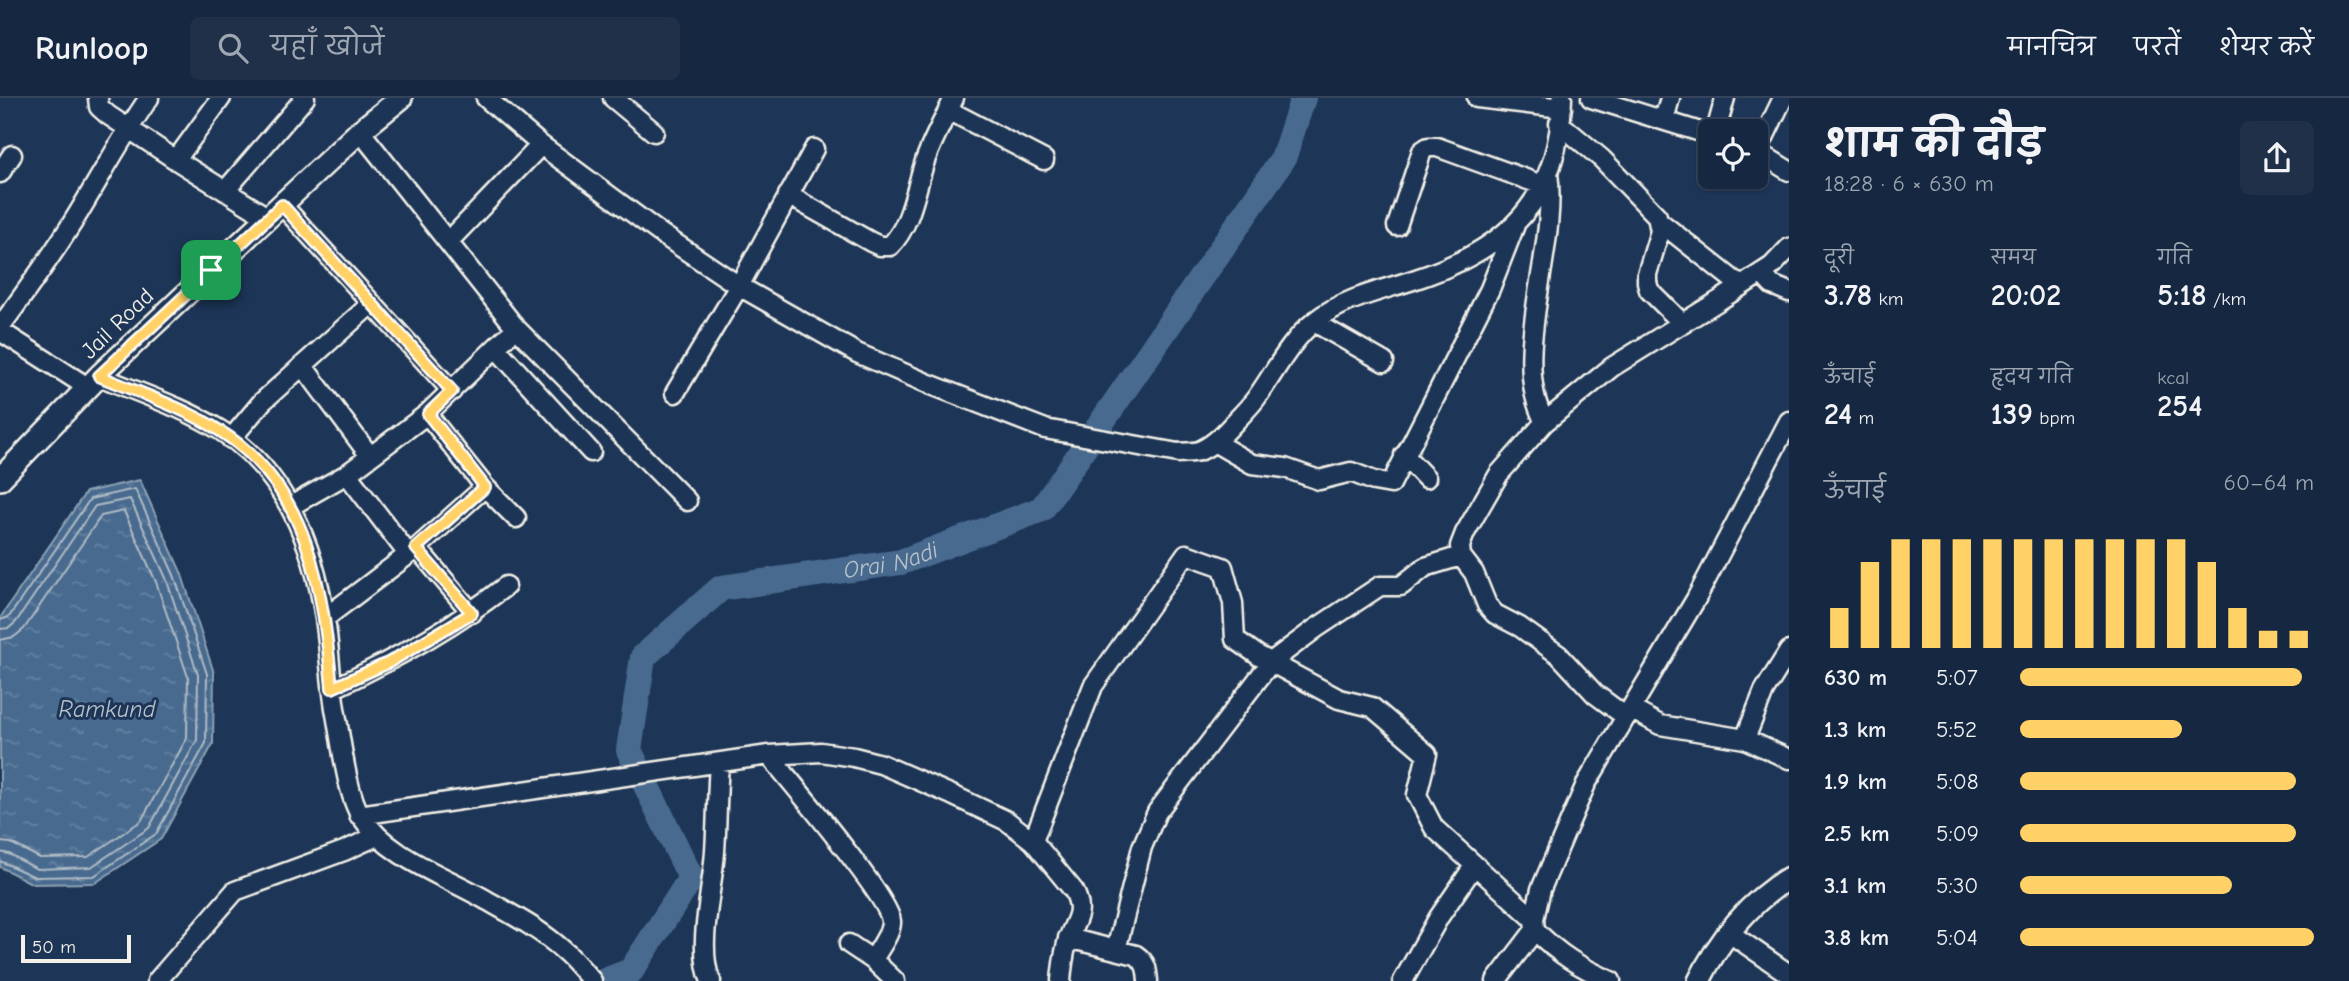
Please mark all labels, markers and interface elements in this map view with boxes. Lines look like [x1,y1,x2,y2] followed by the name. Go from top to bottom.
[190,17,680,80] search box
[35,29,148,67] text: Runloop
[214,29,252,67] icon: search
[270,32,384,62] text: यहाँ खोजें
[2008,33,2096,61] text: मानचित्र
[2134,33,2181,61] text: परतें
[2219,33,2314,61] text: शेयर करें
[1698,119,1768,189] map controls
[1698,119,1768,189] button: locate
[2240,121,2314,195] button: share
[1824,122,2043,166] text: शाम की दौड़
[1824,170,1994,197] text: 18:28 · 6 × 630 m
[181,240,241,300] pin
[1824,247,1854,269] text: दूरी
[1991,247,2036,269] text: समय
[2157,247,2192,269] text: गति
[192,251,230,289] icon: arrive
[1824,278,1872,313] text: 3.78
[1991,278,2061,313] text: 20:02
[2157,278,2207,313] text: 5:18
[76,282,159,364] street label: Jail Road
[1872,288,1903,310] text: km
[2207,288,2246,310] text: /km
[1824,366,1875,388] text: ऊँचाई
[1991,366,2073,388] text: हृदय गति
[2157,367,2189,389] text: kcal
[2157,389,2202,424] text: 254
[1824,397,1852,432] text: 24
[1991,397,2033,432] text: 139
[1852,407,1874,429] text: m
[2033,407,2075,429] text: bpm
[2223,469,2314,496] text: 60–64 m
[1824,477,1886,504] text: ऊँचाई
[842,535,942,584] water label: Orai Nadi
[1824,664,1887,691] text: 630 m
[1936,664,1978,691] text: 5:07
[59,695,157,723] water label: Ramkund
[1824,716,1886,743] text: 1.3 km
[1936,716,1977,743] text: 5:52
[1824,768,1887,795] text: 1.9 km
[1936,768,1978,795] text: 5:08
[1824,820,1890,847] text: 2.5 km
[1936,820,1979,847] text: 5:09
[1824,872,1886,899] text: 3.1 km
[1936,872,1978,899] text: 5:30
[1824,924,1889,951] text: 3.8 km
[1936,924,1978,951] text: 5:04
[21,932,131,964] scale bar
[32,936,76,958] text: 50 m

